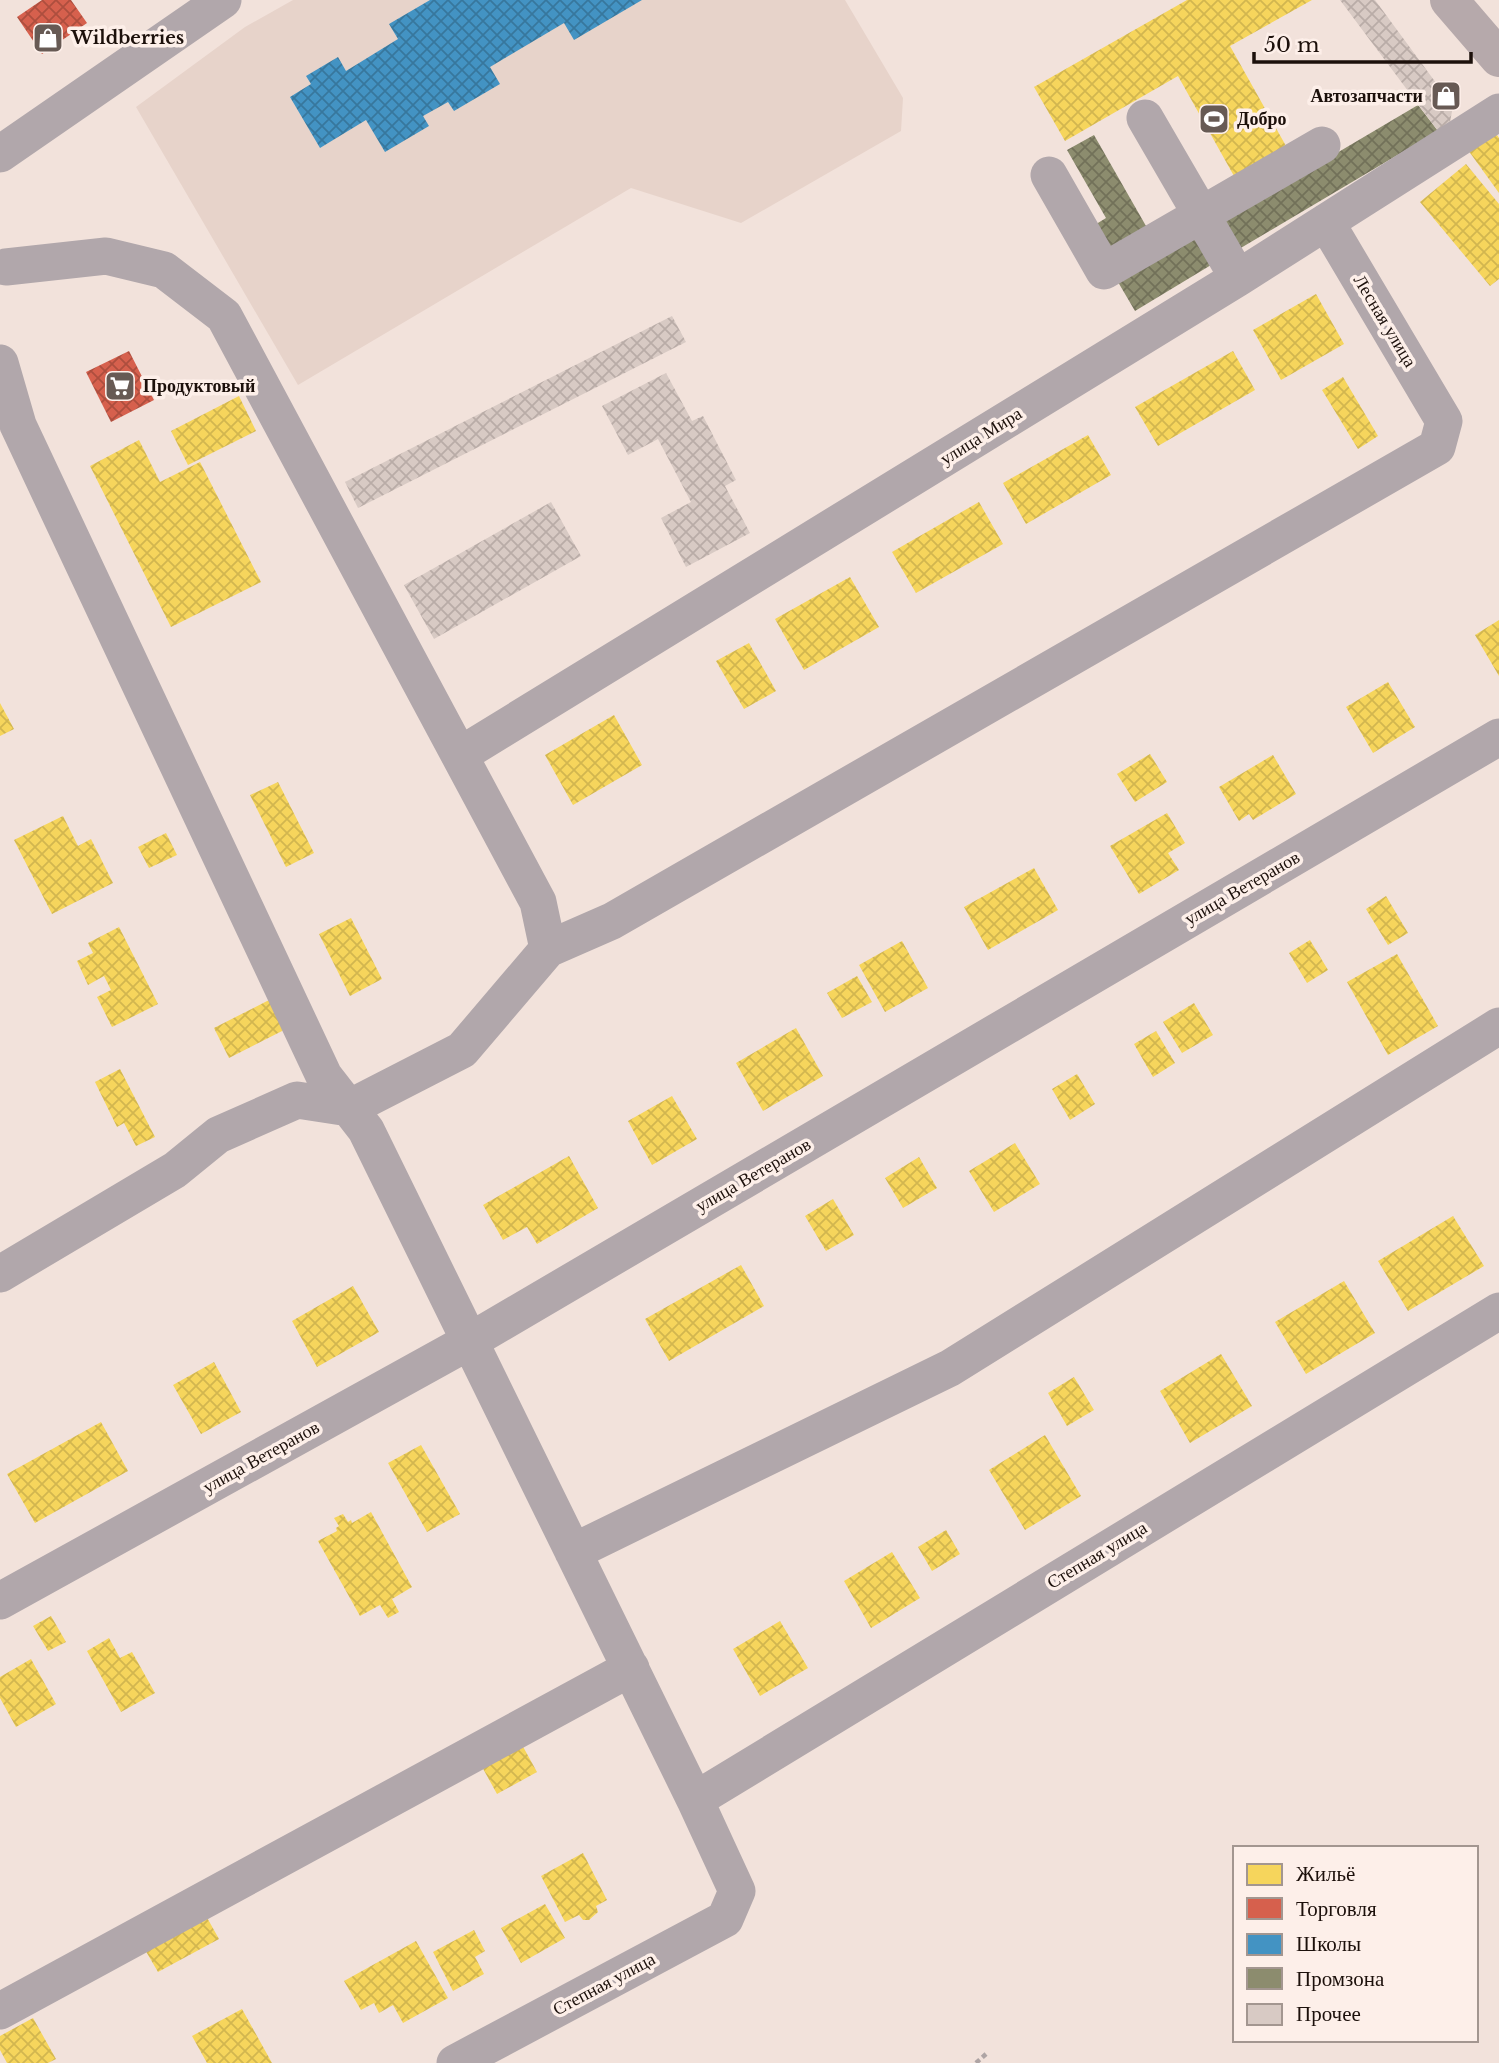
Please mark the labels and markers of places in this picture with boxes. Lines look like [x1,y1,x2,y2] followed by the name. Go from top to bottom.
[31,21,65,55] shop icon: Wildberries
[70,27,184,49] place label: Wildberries
[1429,79,1463,113] shop icon: Автозапчасти
[1310,85,1423,107] place label: Автозапчасти
[1197,102,1231,136] sports icon: Добро
[1237,108,1286,130] place label: Добро
[103,369,137,403] supermarket icon: Продуктовый
[143,375,255,397] place label: Продуктовый

